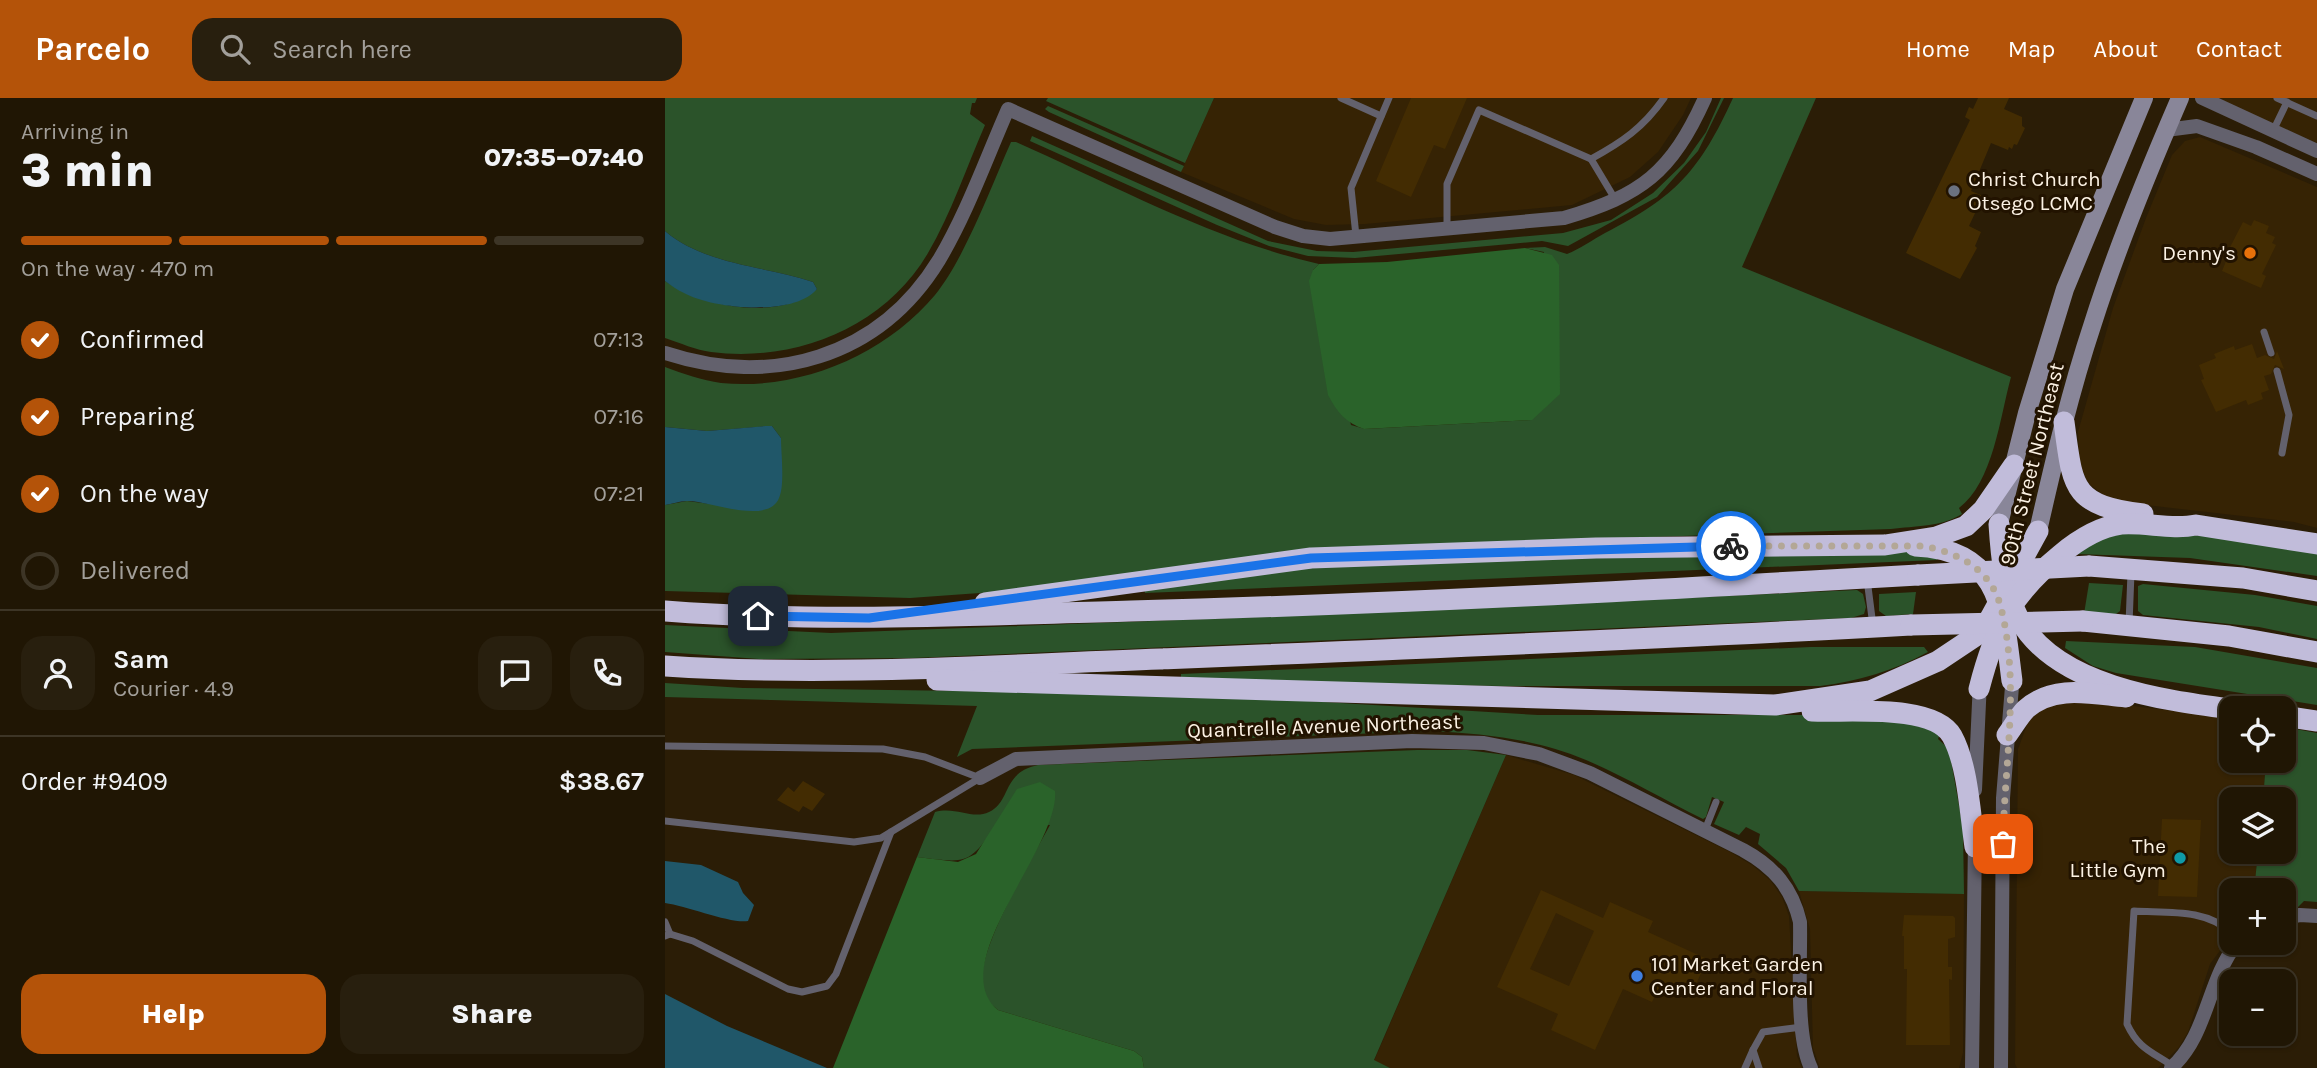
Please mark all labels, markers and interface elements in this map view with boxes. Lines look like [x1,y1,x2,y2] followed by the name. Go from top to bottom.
[192,18,682,81] search box
[35,30,150,68] text: Parcelo
[216,30,254,68] icon: search
[272,34,412,65] text: Search here
[1906,35,1970,63] text: Home
[2008,35,2055,63] text: Map
[2093,35,2158,63] text: About
[2196,35,2282,63] text: Contact
[21,118,129,145] text: Arriving in
[484,142,644,173] text: 07:35–07:40
[21,144,154,198] text: 3 min
[1968,167,2101,215] place label: Christ Church Otsego LCMC
[1946,183,1962,199] marker: Christ Church Otsego LCMC
[2162,241,2236,265] place label: Denny's
[2242,245,2258,261] marker: Denny's
[21,255,214,282] text: On the way · 470 m
[21,321,59,359] icon: check
[80,324,205,355] text: Confirmed
[593,326,644,353] text: 07:13
[1995,360,2069,568] street label: 90th Street Northeast
[21,398,59,436] icon: check
[80,401,194,432] text: Preparing
[593,403,644,430] text: 07:16
[21,475,59,513] icon: check
[80,478,209,509] text: On the way
[593,480,644,507] text: 07:21
[1696,511,1766,581] courier
[1712,527,1750,565] icon: bike
[80,555,190,586] text: Delivered
[728,586,788,646] pin
[739,597,777,635] icon: home
[21,636,95,710] button: person
[478,636,552,710] button: chat
[570,636,644,710] button: phone
[113,644,169,675] text: Sam
[113,675,234,702] text: Courier · 4.9
[2219,696,2296,1046] map controls
[2219,696,2296,773] button: locate
[1187,709,1461,743] street label: Quantrelle Avenue Northeast
[21,766,168,797] text: Order #9409
[559,766,644,797] text: $38.67
[2219,787,2296,864] button: layers
[1973,814,2033,874] pin
[1984,825,2022,863] icon: bag
[2070,834,2166,882] place label: The Little Gym
[2172,850,2188,866] marker: The Little Gym
[2219,878,2296,955] button: +
[1651,952,1823,1000] place label: 101 Market Garden Center and Floral
[1629,968,1645,984] marker: 101 Market Garden Center and Floral
[2219,969,2296,1046] button: −
[21,974,326,1054] button: Help
[340,974,644,1054] button: Share

